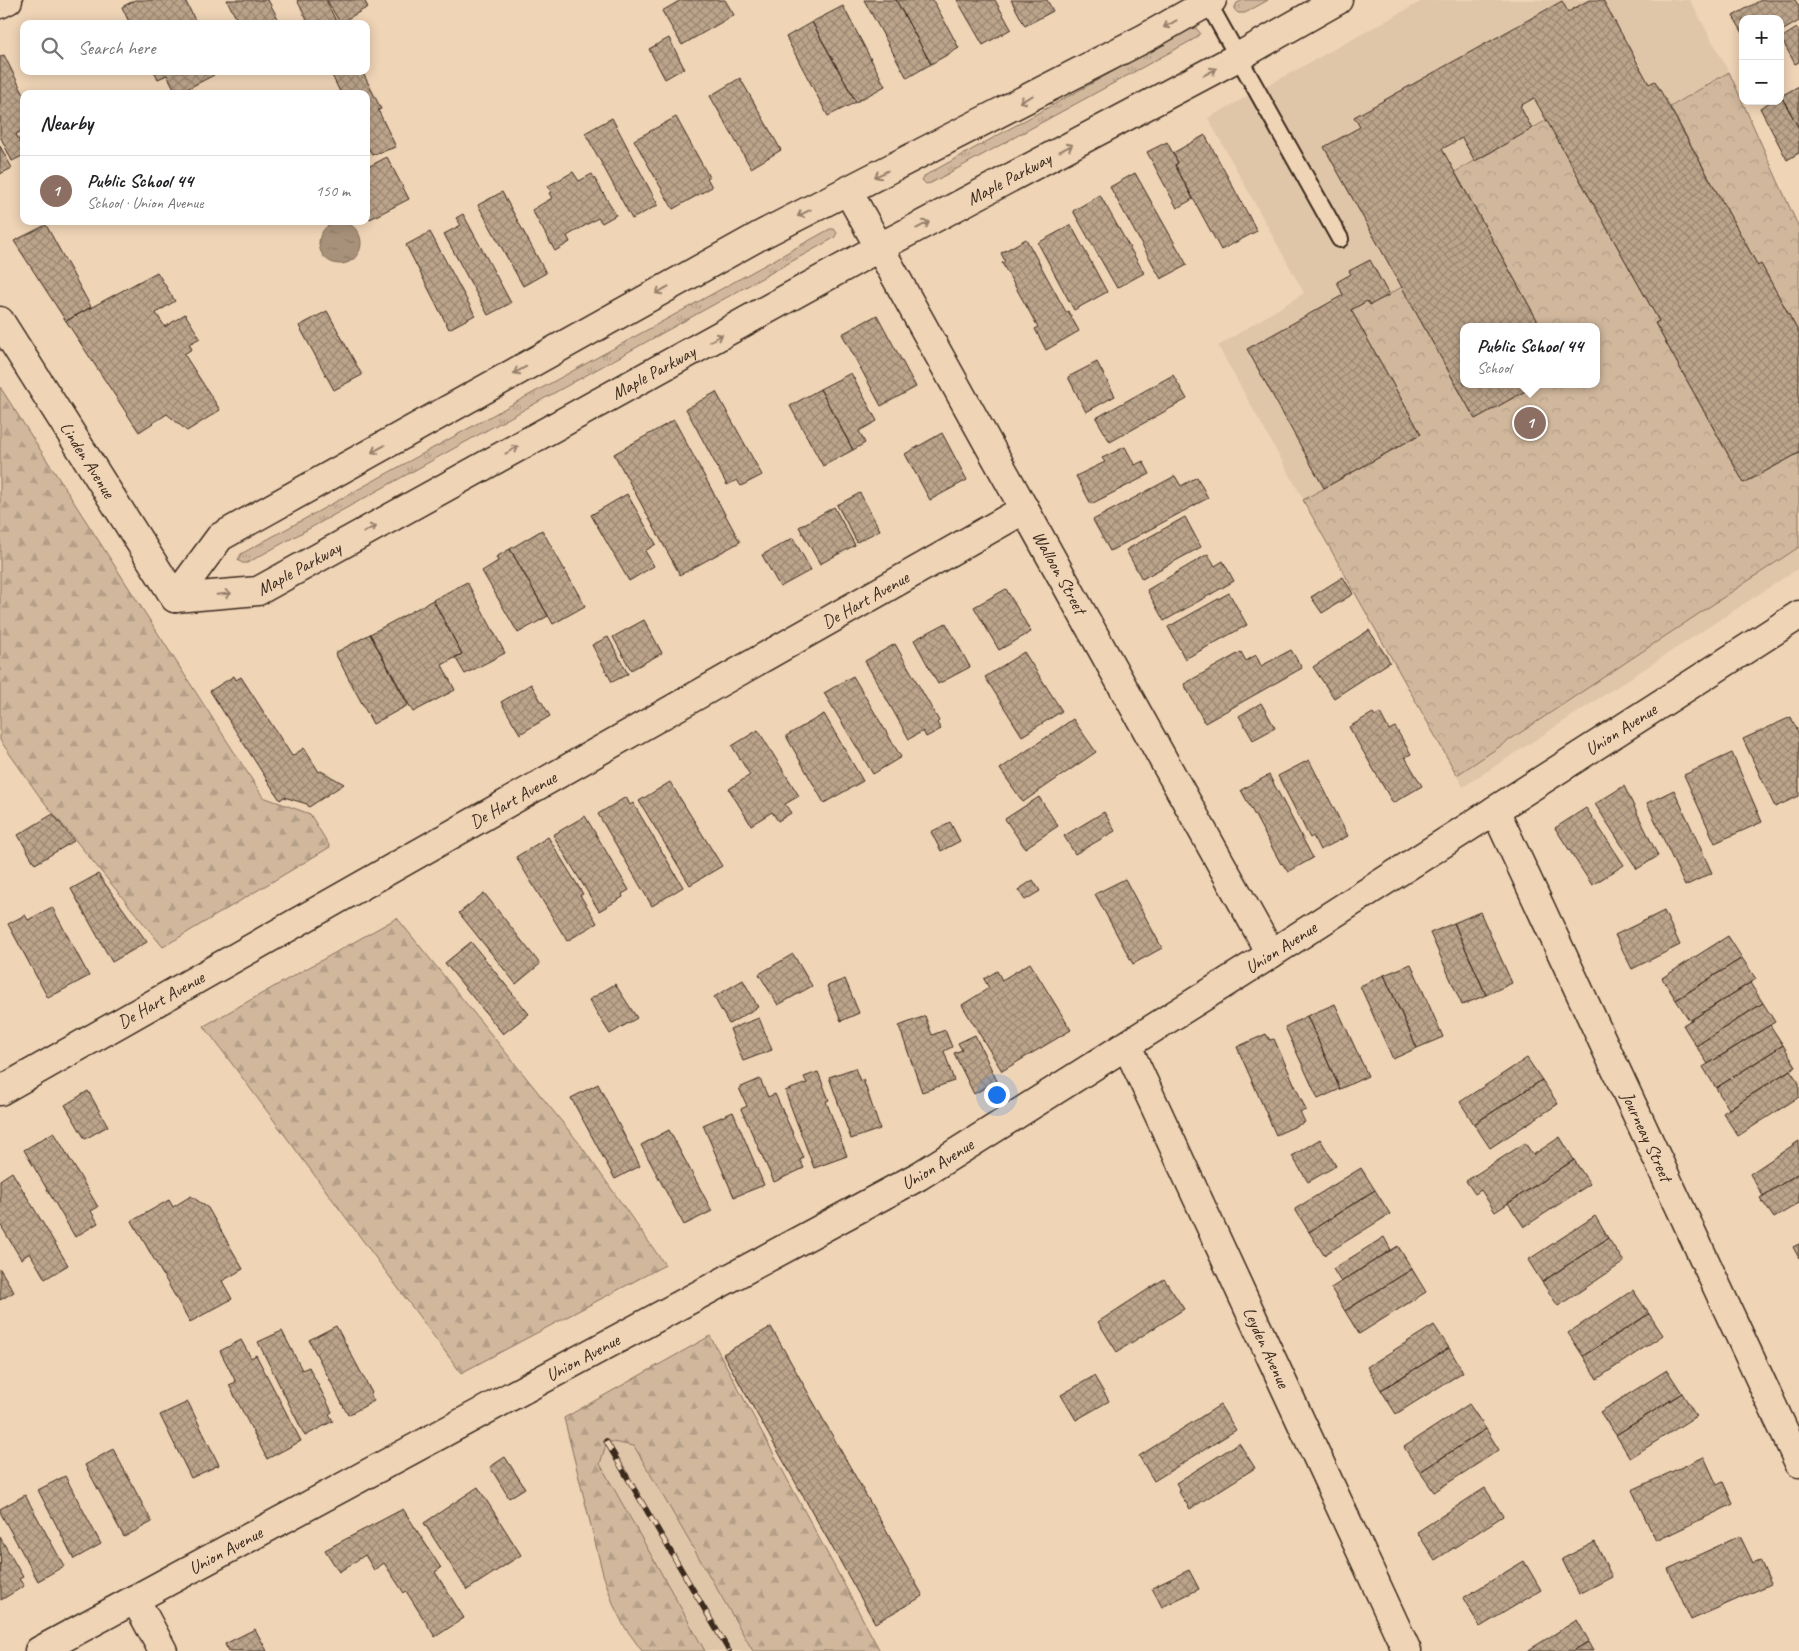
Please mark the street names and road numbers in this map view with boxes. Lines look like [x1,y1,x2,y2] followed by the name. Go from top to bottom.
[963,146,1056,210] street label: Maple Parkway
[608,340,701,404] street label: Maple Parkway
[55,417,121,503] street label: Linden Avenue
[1028,527,1093,620] street label: Walloon Street
[253,536,346,600] street label: Maple Parkway
[818,566,914,633] street label: De Hart Avenue
[1581,698,1662,760] street label: Union Avenue
[466,766,561,833] street label: De Hart Avenue
[1241,916,1322,978] street label: Union Avenue
[114,966,209,1033] street label: De Hart Avenue
[1616,1087,1679,1187] street label: Journeay Street
[898,1133,978,1194] street label: Union Avenue
[1238,1303,1295,1392] street label: Leyden Avenue
[542,1328,624,1386] street label: Union Avenue
[185,1521,267,1579] street label: Union Avenue

